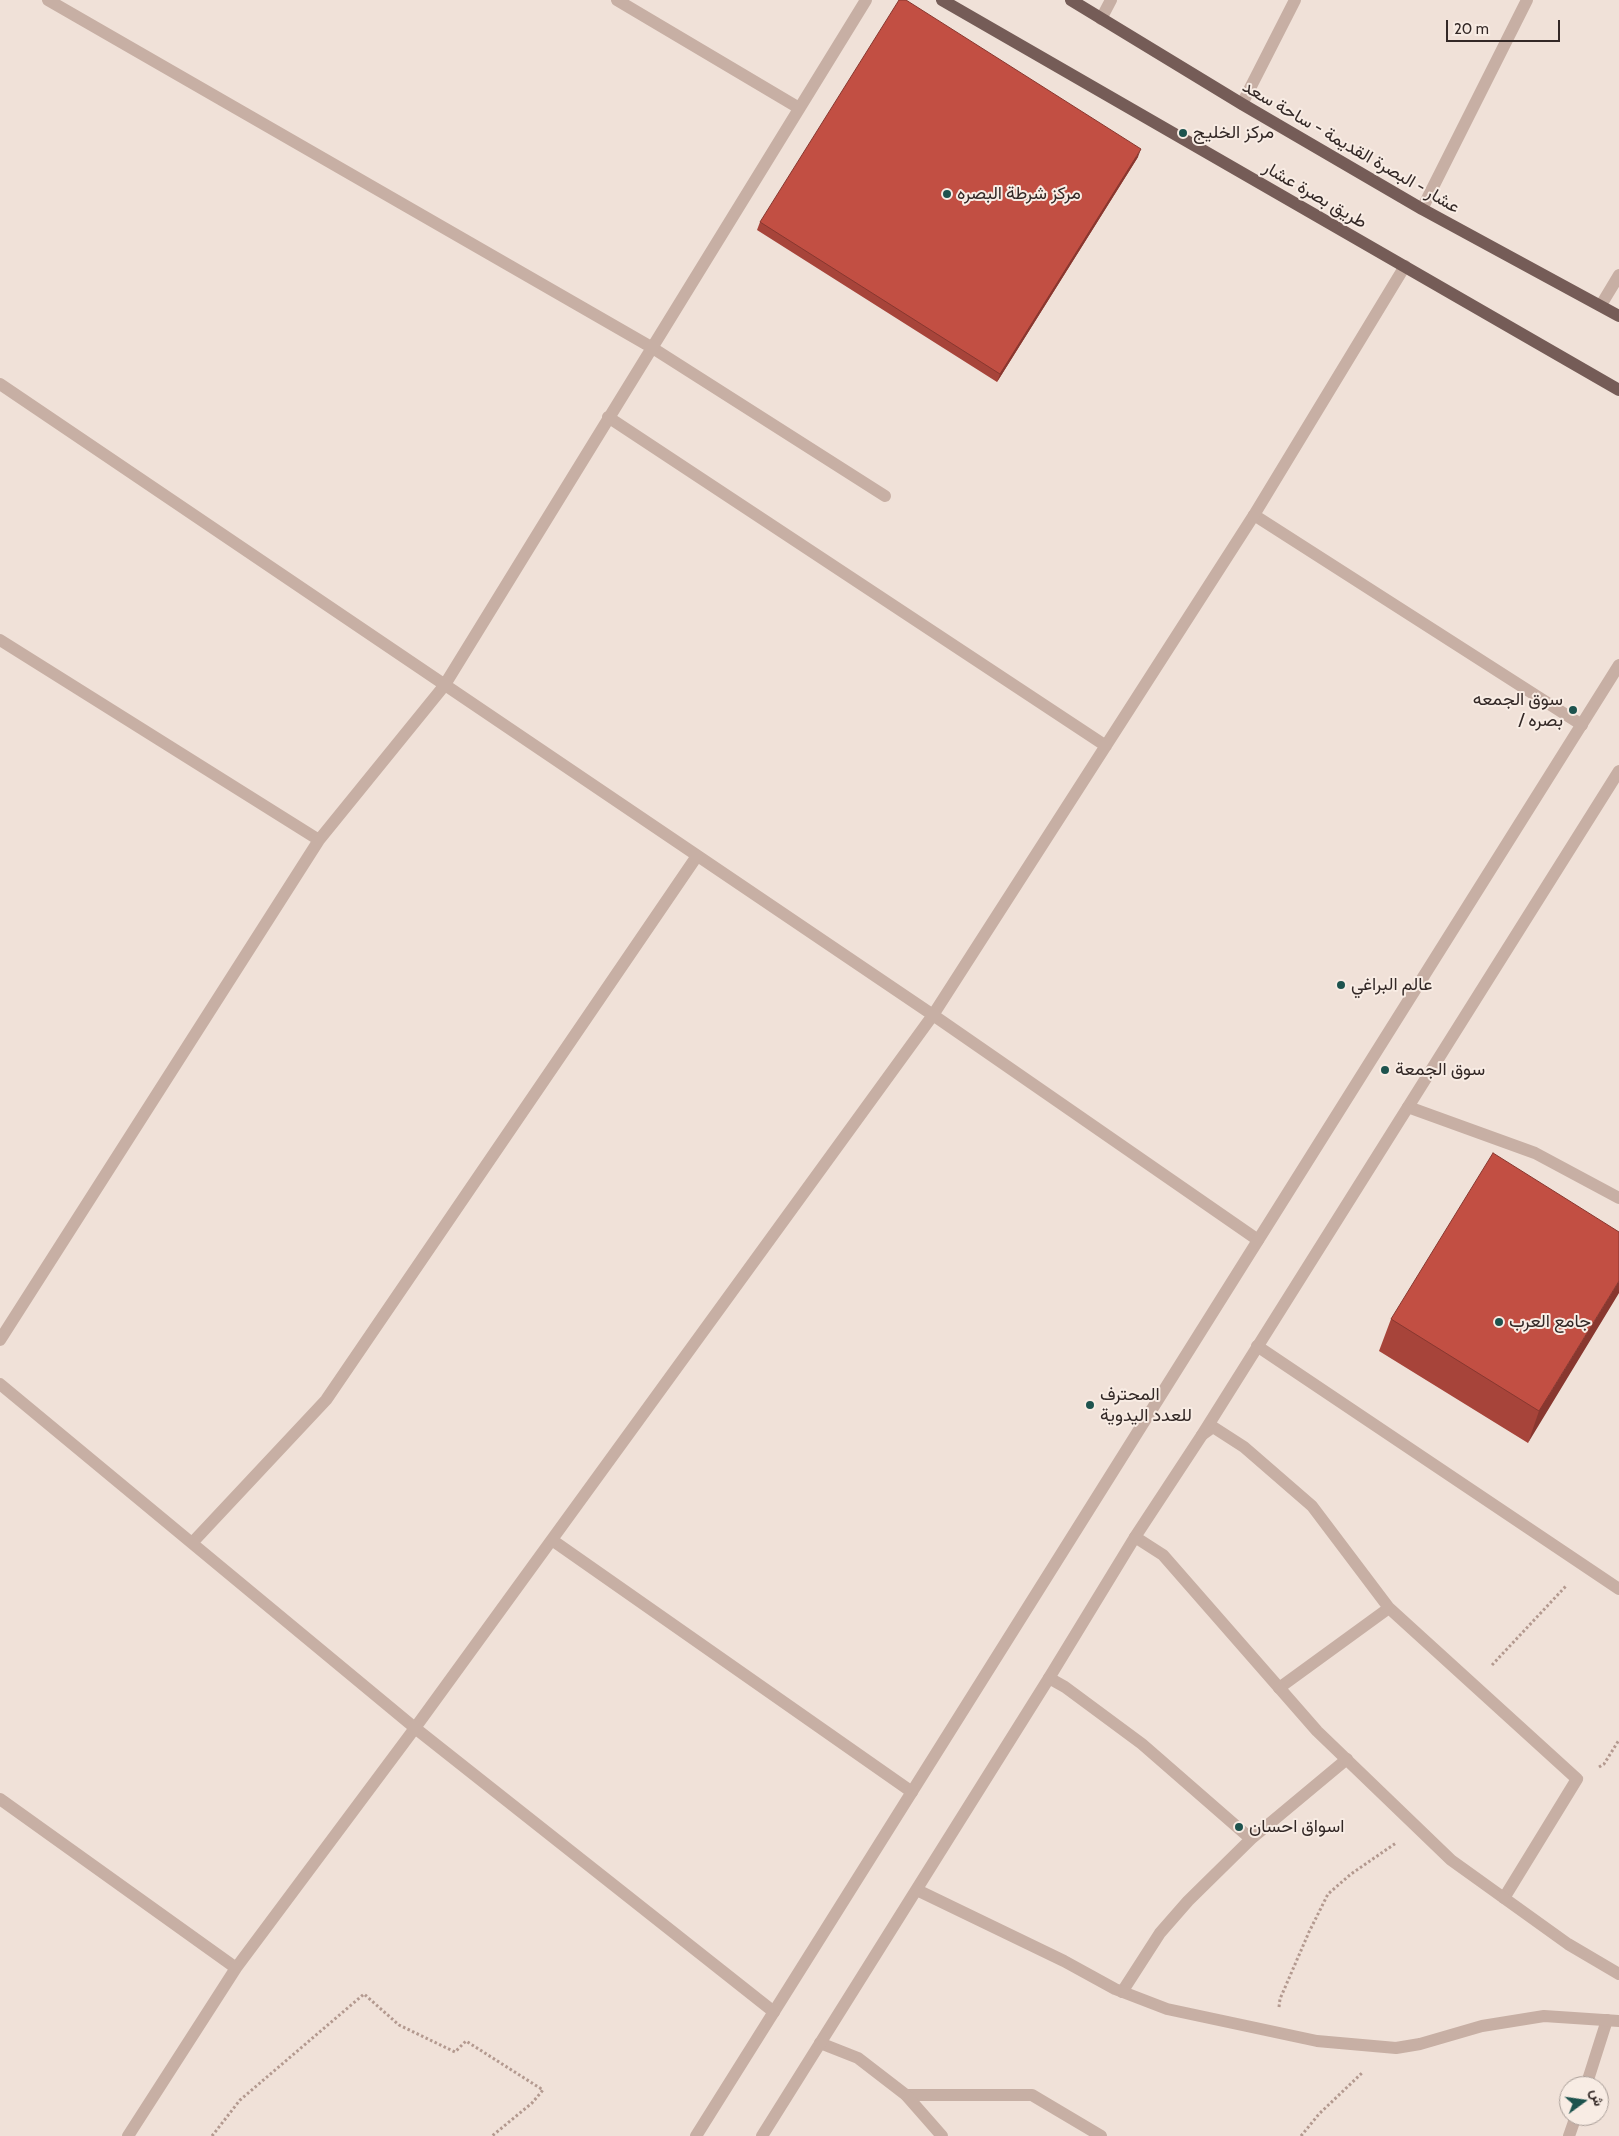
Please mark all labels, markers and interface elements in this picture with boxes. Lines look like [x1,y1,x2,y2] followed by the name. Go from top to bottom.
[1449,10,1563,42] scale bar
[1454,20,1489,38] text: 20 m
[1238,76,1464,218] street label: عشار - البصرة القديمة - ساحة سعد
[1193,122,1274,144] place label: مركز الخليج
[1177,127,1189,139] marker: مركز الخليج
[1259,157,1371,233] street label: طريق بصرة عشار
[957,183,1081,205] place label: مركز شرطة البصره
[941,188,953,200] marker: مركز شرطة البصره
[1473,689,1563,732] place label: سوق الجمعه / بصره
[1567,704,1579,716] marker: سوق الجمعه / بصره
[1351,974,1432,996] place label: عالم البراغي
[1335,979,1347,991] marker: عالم البراغي
[1395,1059,1485,1081] place label: سوق الجمعة
[1379,1064,1391,1076] marker: سوق الجمعة
[1509,1311,1591,1333] place label: جامع العرب
[1493,1316,1505,1328] marker: جامع العرب
[1100,1384,1192,1426] place label: المحترف للعدد اليدوية
[1084,1399,1096,1411] marker: المحترف للعدد اليدوية
[1249,1816,1344,1838] place label: اسواق احسان
[1233,1821,1245,1833] marker: اسواق احسان
[1559,2076,1609,2126] north arrow
[1587,2087,1608,2108] text: ش

